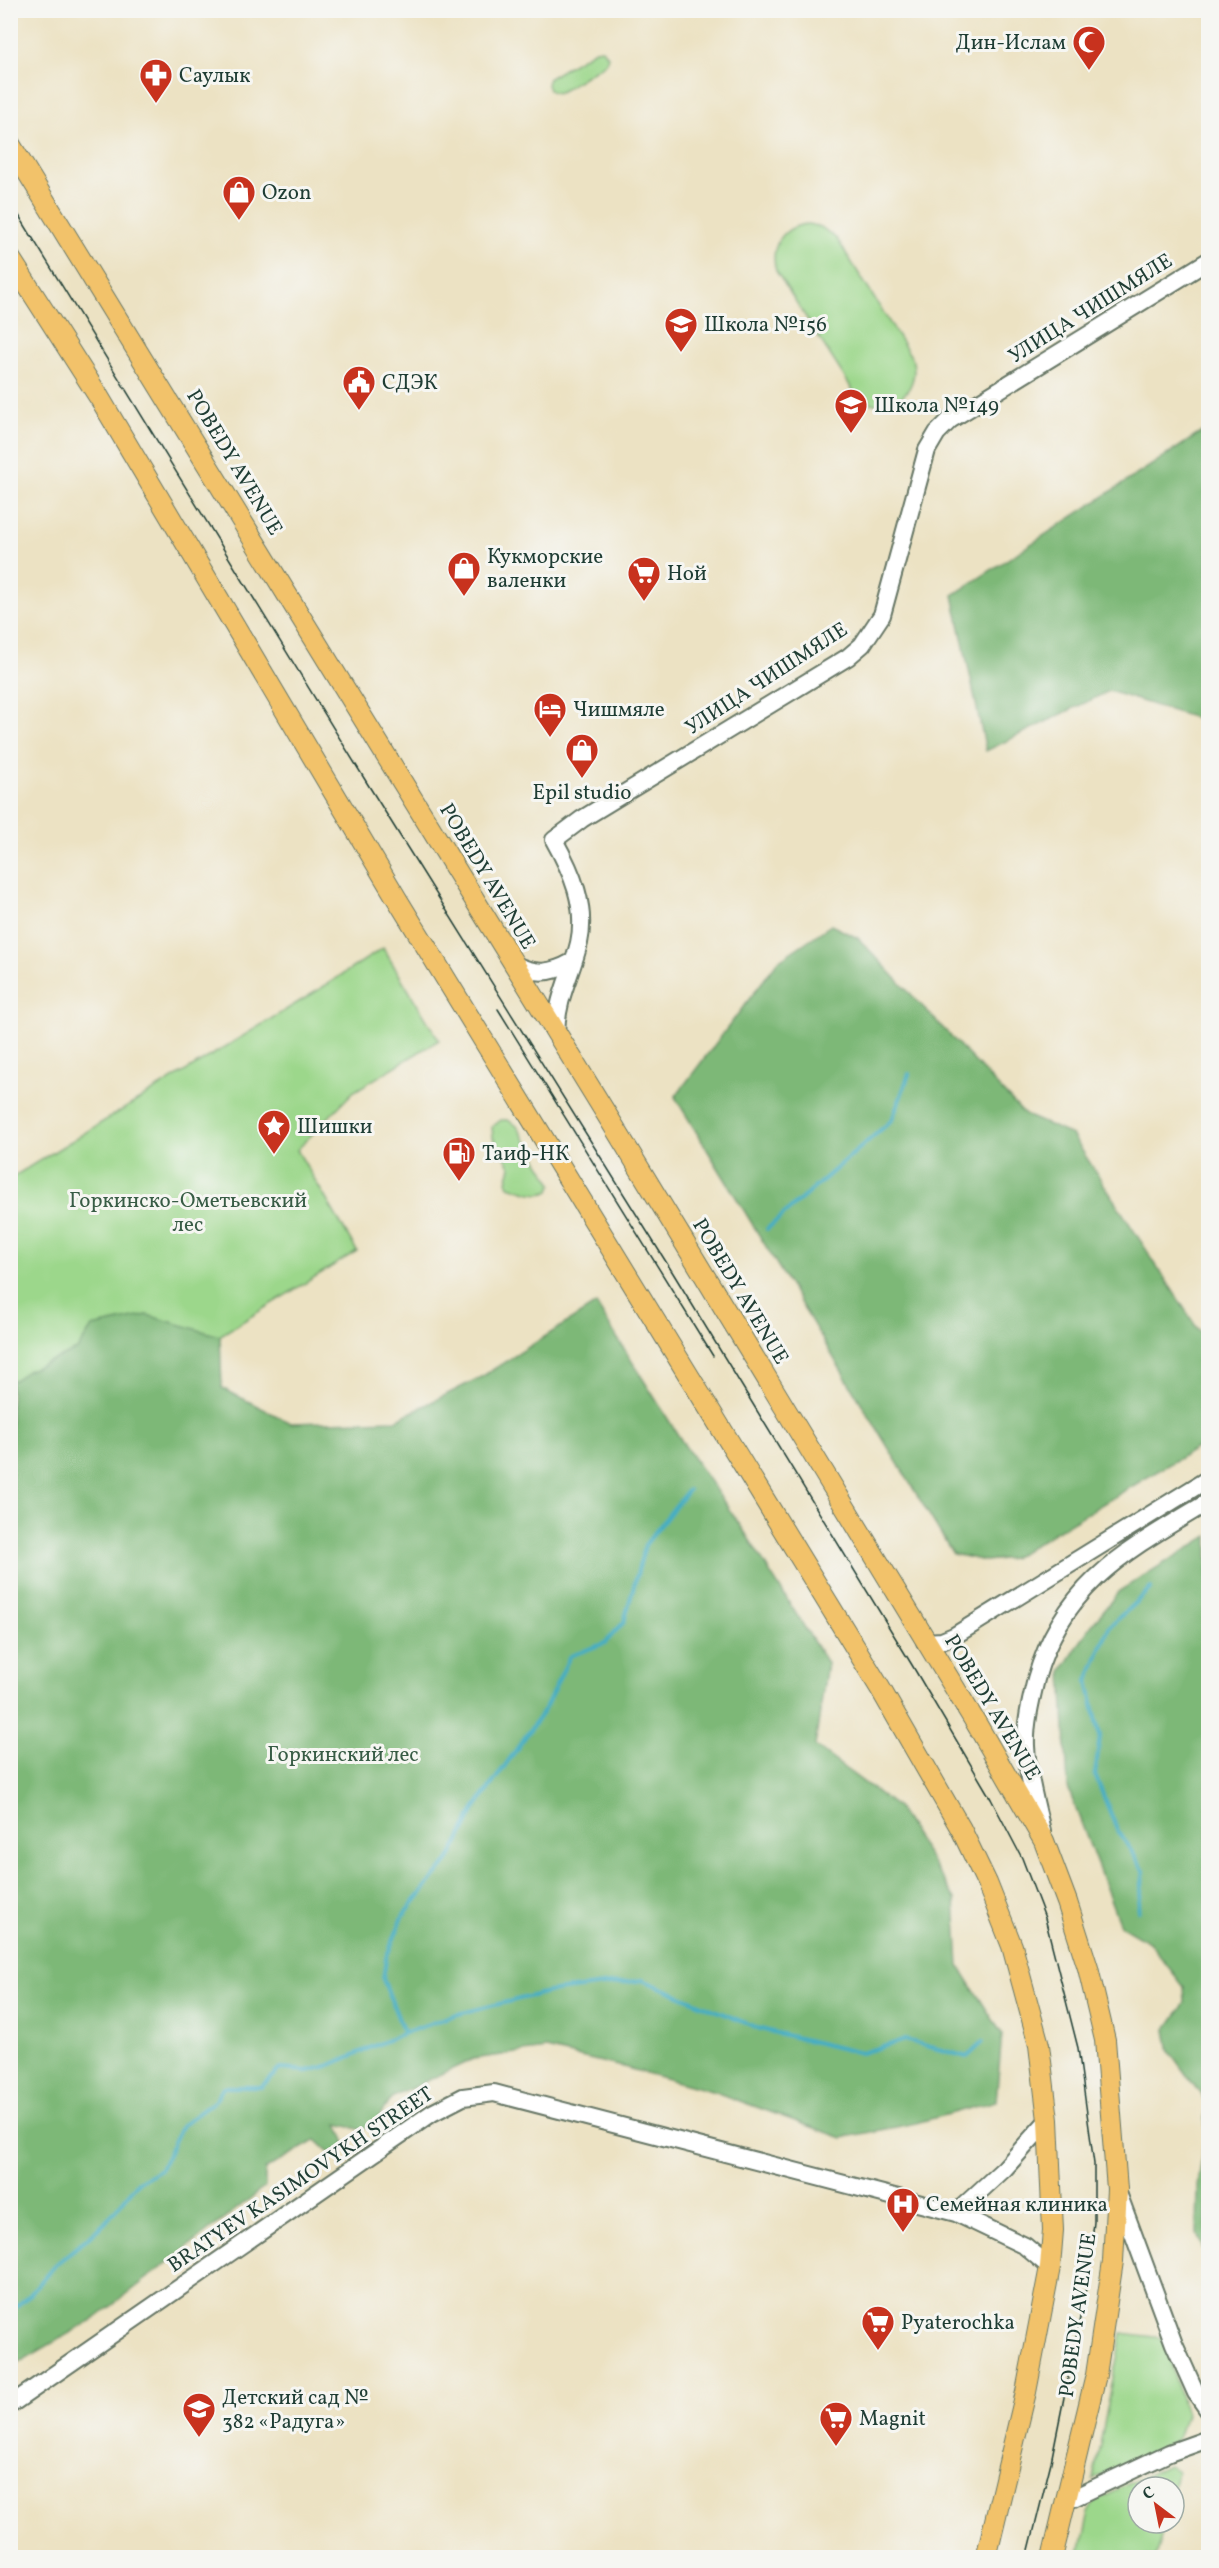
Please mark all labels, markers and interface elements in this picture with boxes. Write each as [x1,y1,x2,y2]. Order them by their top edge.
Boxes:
mosque icon: Дин-Ислам [1071,24,1107,71]
place label: Дин-Ислам [956,29,1066,58]
pharmacy icon: Саулык [138,57,174,104]
place label: Саулык [179,62,250,91]
shop icon: Ozon [221,174,257,221]
place label: Ozon [262,179,312,208]
street label: УЛИЦА ЧИШМЯЛЕ [1003,247,1178,371]
school or university icon: Школа №156 [663,306,699,353]
place label: Школа №156 [704,311,827,340]
public building icon: СДЭК [341,364,377,411]
place label: СДЭК [382,369,438,398]
street label: POBEDY AVENUE [179,384,289,541]
school or university icon: Школа №149 [833,387,869,434]
place label: Школа №149 [874,392,999,421]
place label: Кукморские валенки [487,543,603,596]
shop icon: Кукморские валенки [446,550,482,597]
supermarket icon: Ной [626,555,662,602]
place label: Ной [667,560,707,589]
street label: УЛИЦА ЧИШМЯЛЕ [680,616,854,743]
hotel icon: Чишмяле [532,691,568,738]
place label: Чишмяле [573,696,665,725]
shop icon: Epil studio [564,732,600,779]
place label: Epil studio [533,779,632,808]
street label: POBEDY AVENUE [432,798,542,955]
place icon: Шишки [256,1108,292,1155]
place label: Шишки [297,1113,373,1142]
fuel station icon: Таиф-НК [441,1135,477,1182]
place label: Таиф-НК [482,1140,569,1169]
park label: Горкинско-Ометьевский лес [69,1187,307,1240]
street label: POBEDY AVENUE [685,1213,795,1370]
street label: POBEDY AVENUE [937,1629,1047,1786]
park label: Горкинский лес [267,1741,419,1770]
street label: BRATYEV KASIMOVYKH STREET [162,2080,439,2280]
hospital icon: Семейная клиника [885,2186,921,2233]
place label: Семейная клиника [926,2191,1108,2220]
street label: POBEDY AVENUE [1053,2231,1104,2399]
supermarket icon: Pyaterochka [860,2304,896,2351]
place label: Pyaterochka [901,2309,1015,2338]
place label: Детский сад № 382 «Радуга» [222,2384,368,2437]
school or university icon: Детский сад № 382 «Радуга» [181,2391,217,2438]
supermarket icon: Magnit [818,2400,854,2447]
place label: Magnit [859,2405,926,2434]
north arrow [1126,2475,1186,2535]
text: С [1139,2482,1159,2506]

